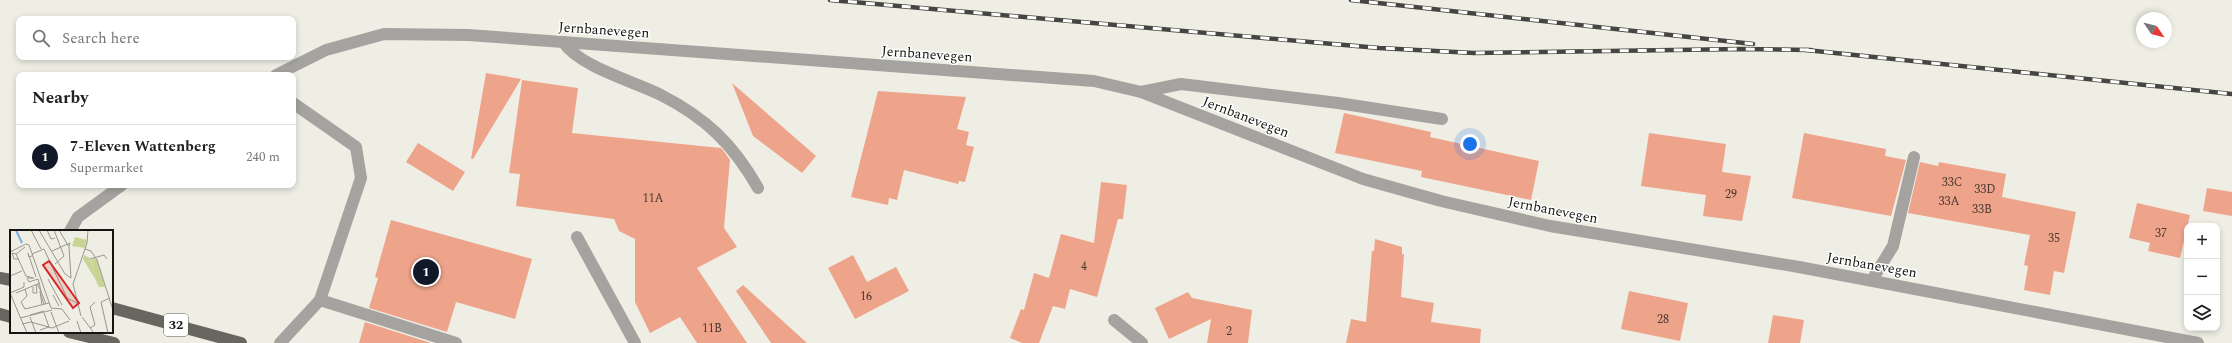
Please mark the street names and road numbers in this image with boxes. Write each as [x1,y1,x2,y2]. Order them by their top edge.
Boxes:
street label: Jernbanevegen [558,16,650,44]
street label: Jernbanevegen [881,40,973,68]
street label: Jernbanevegen [1200,91,1292,143]
street label: Jernbanevegen [1506,191,1600,229]
street label: Jernbanevegen [1825,247,1919,283]
road number: 32 [164,314,188,336]

